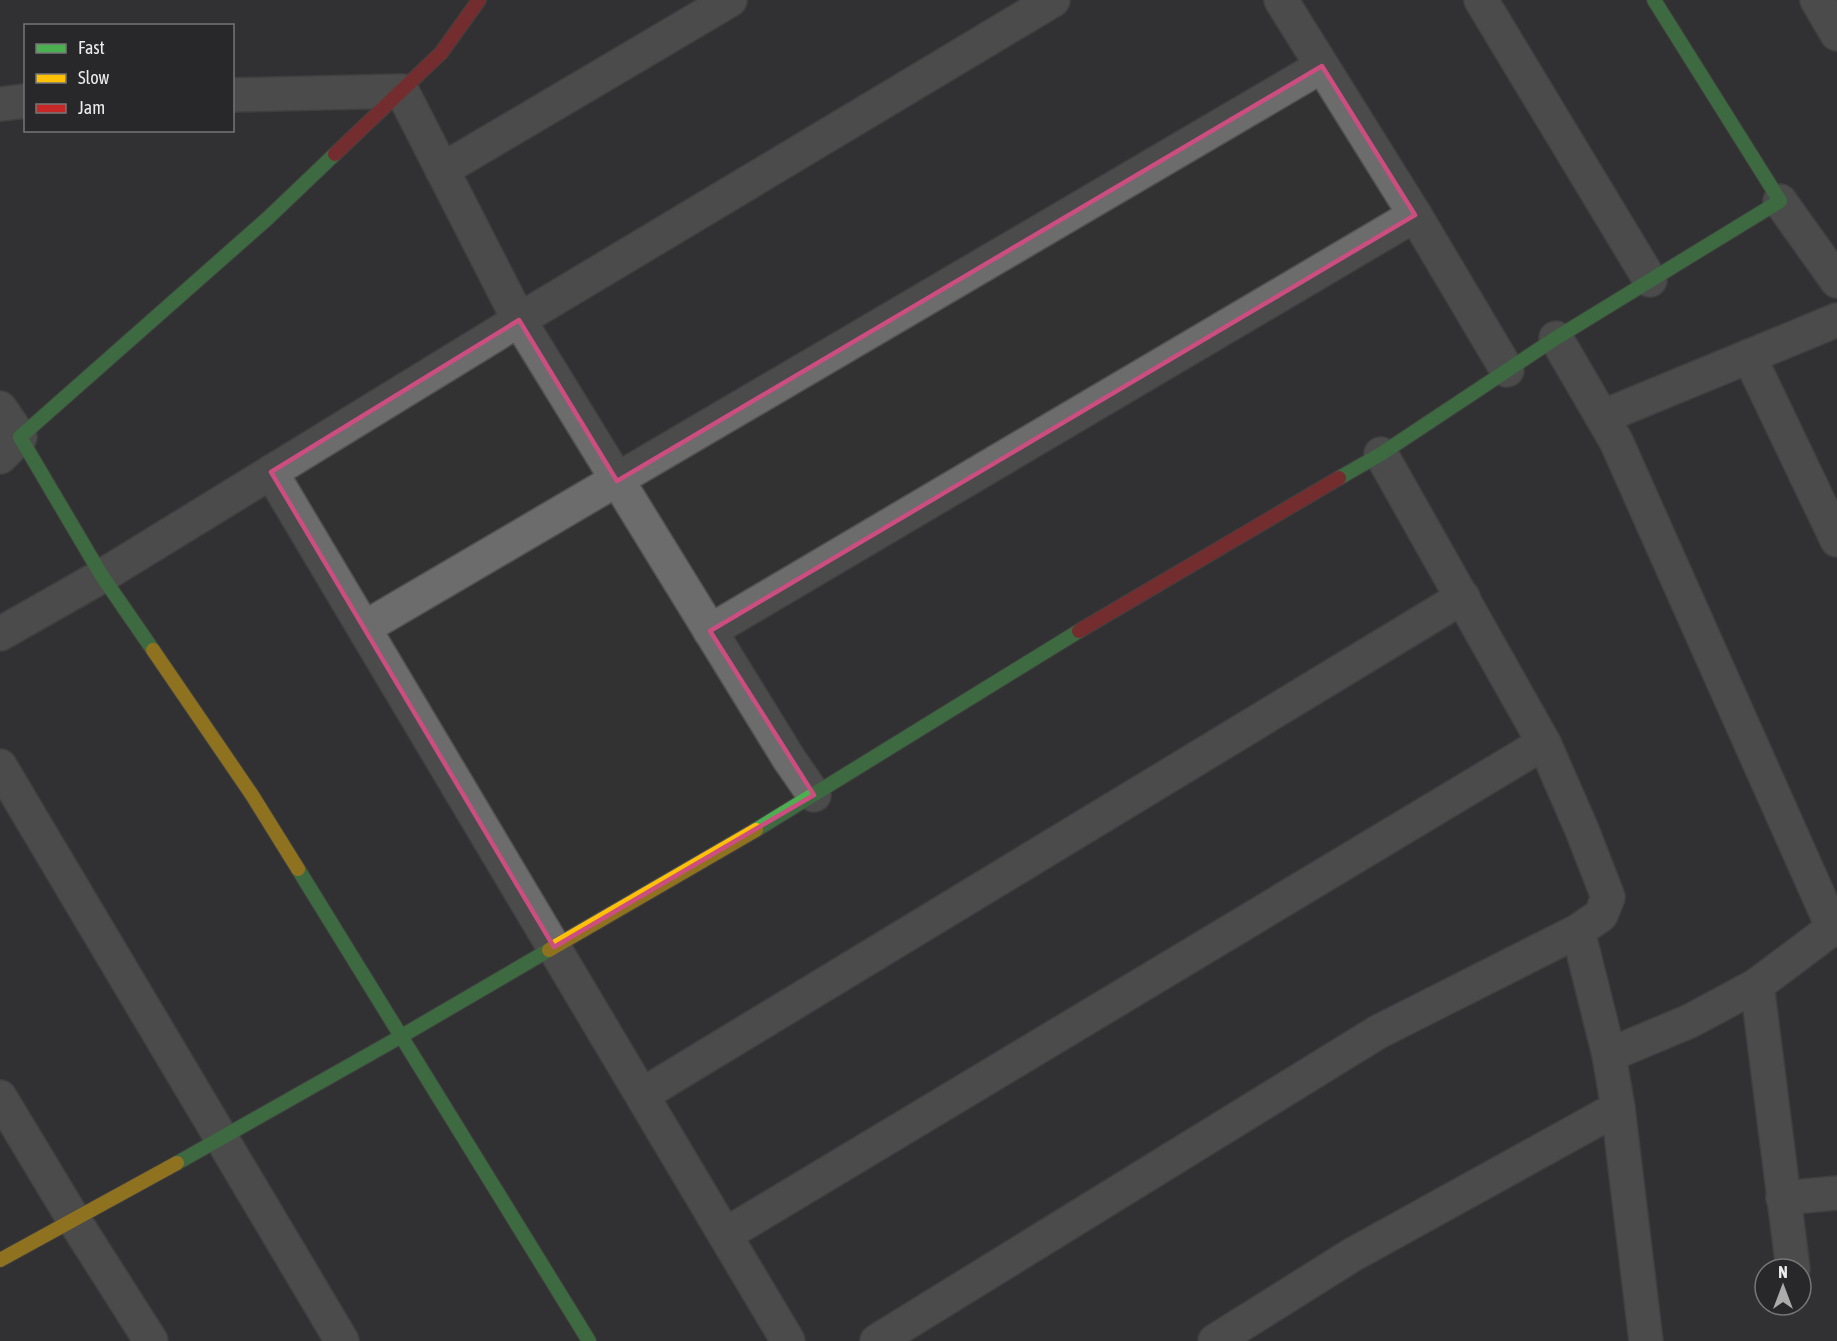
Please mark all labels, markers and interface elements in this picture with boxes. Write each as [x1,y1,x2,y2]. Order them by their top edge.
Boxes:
legend [24,24,234,132]
text: Fast [78,37,105,58]
text: Slow [78,67,109,88]
text: Jam [78,97,105,118]
north arrow [1753,1257,1813,1317]
text: N [1778,1263,1788,1281]

